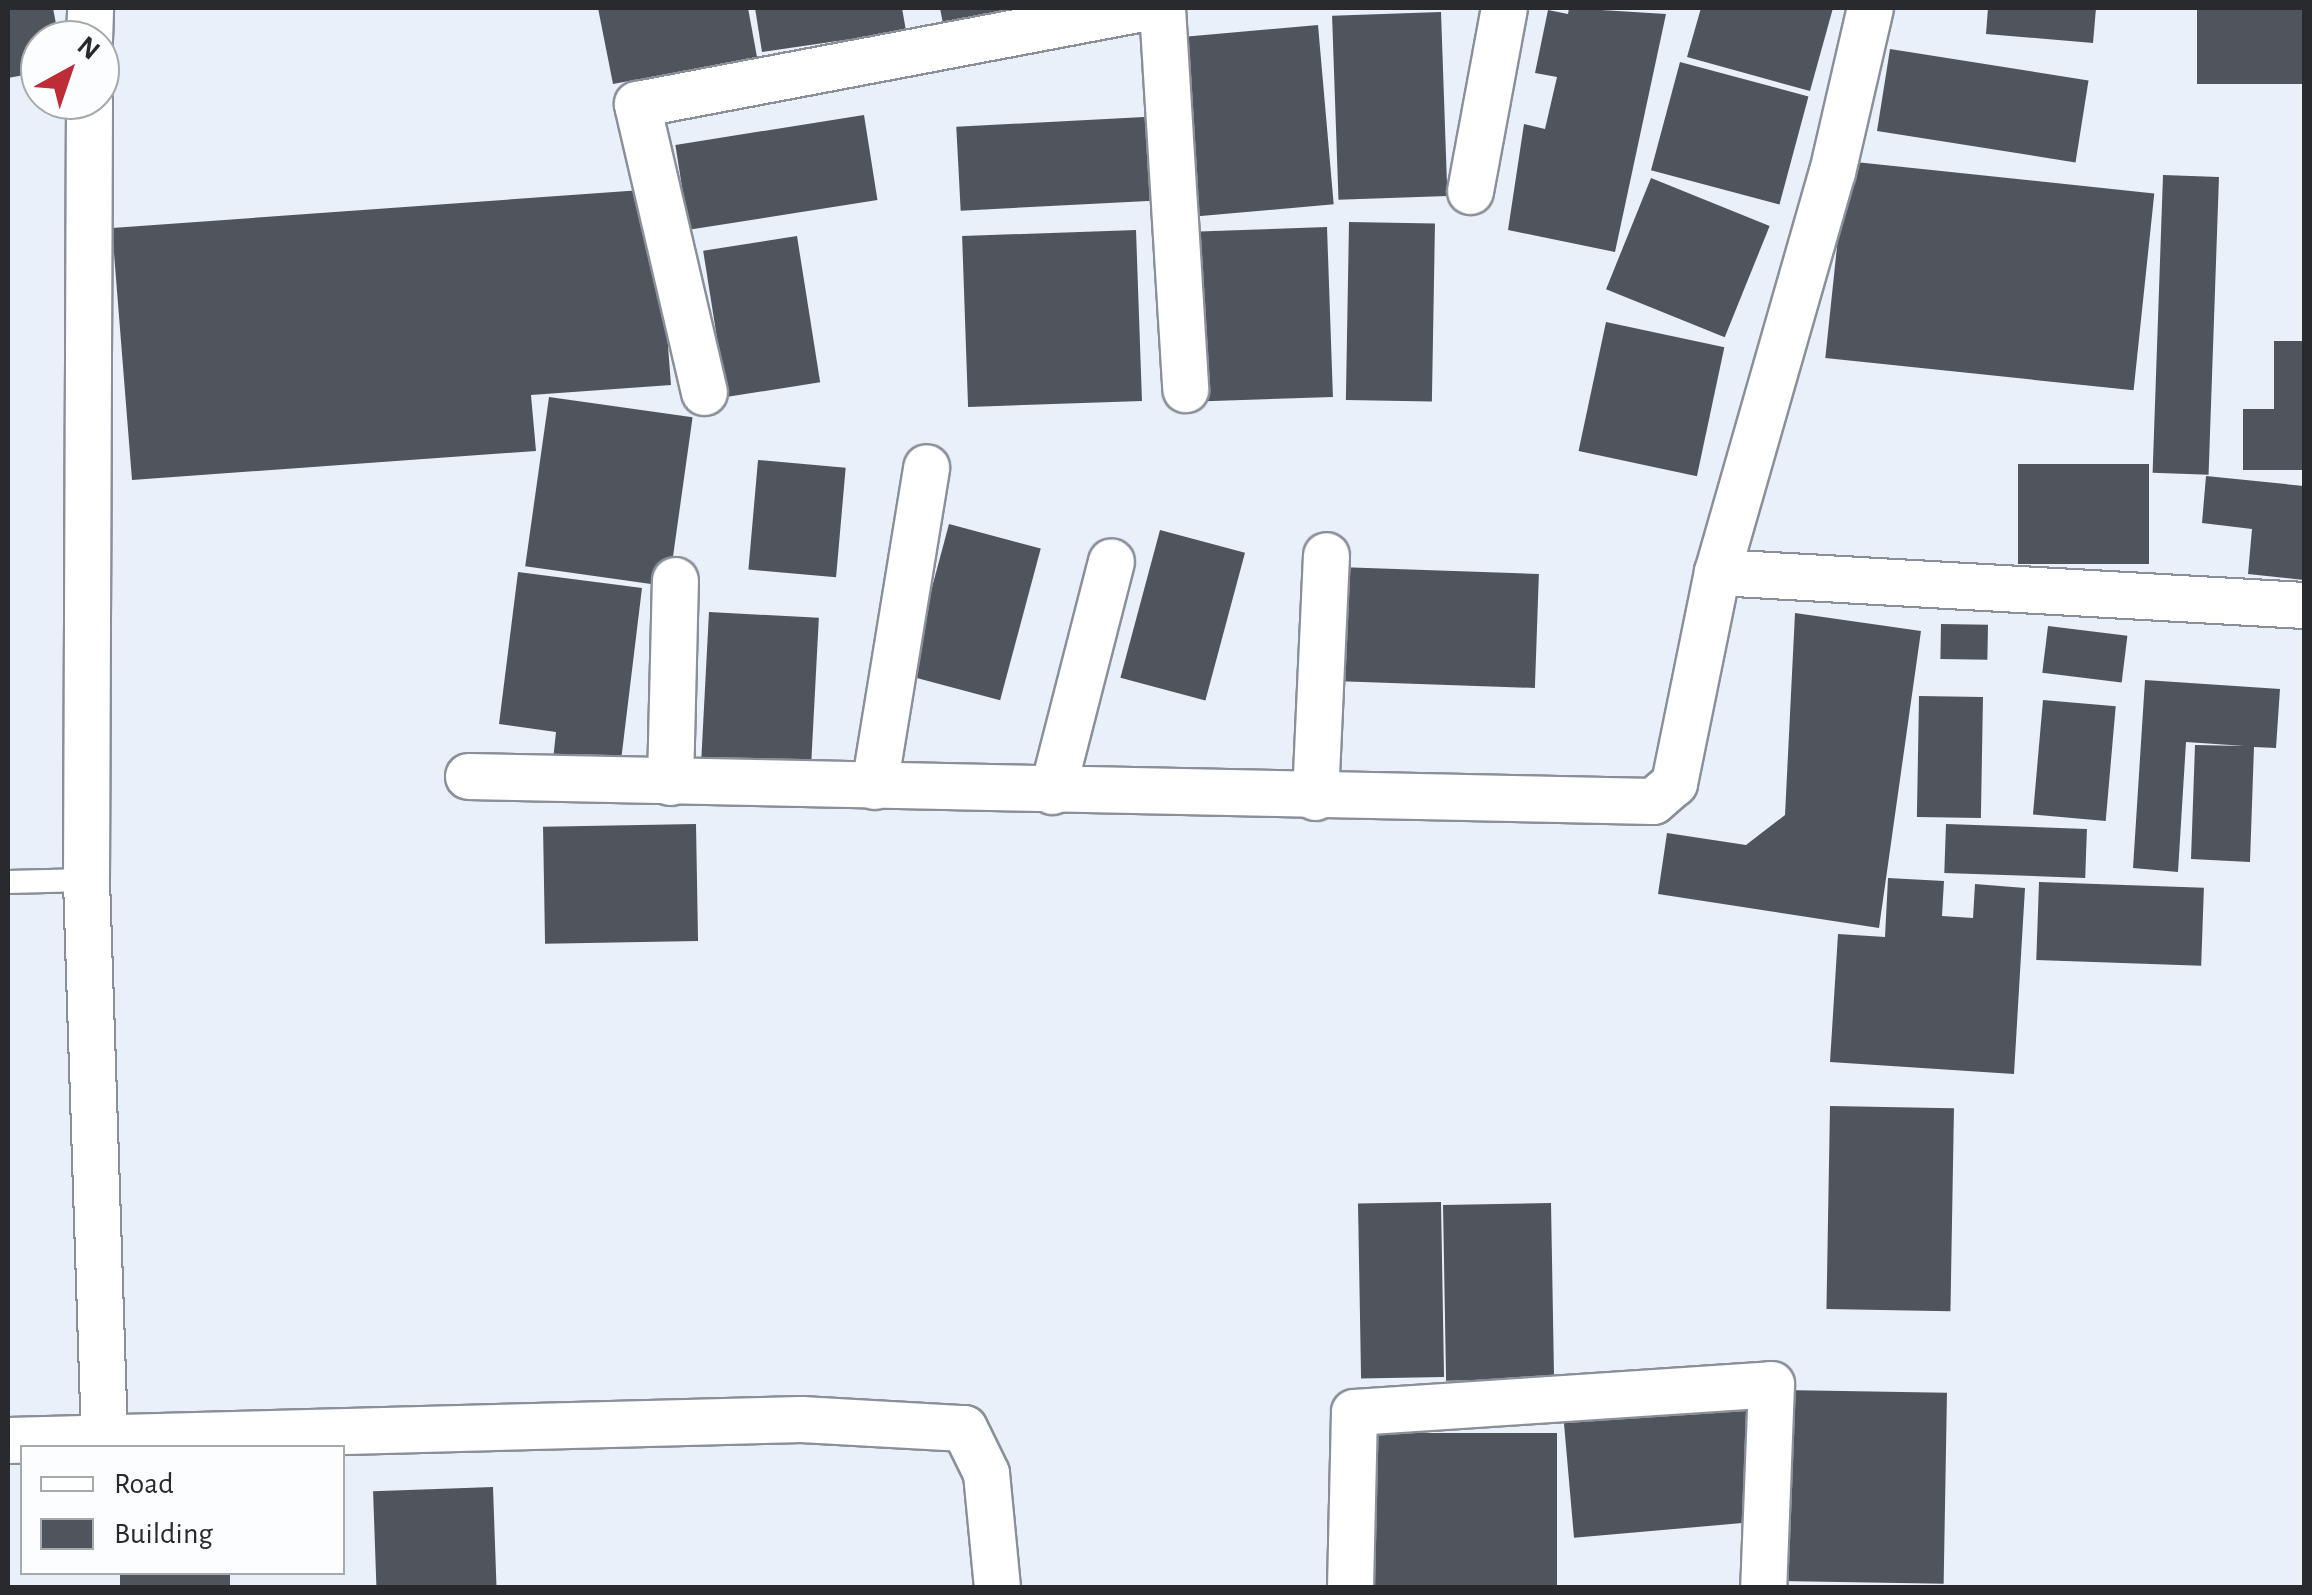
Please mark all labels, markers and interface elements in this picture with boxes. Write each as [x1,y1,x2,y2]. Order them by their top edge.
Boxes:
north arrow [20,20,120,120]
text: N [72,32,104,66]
legend [20,1445,345,1575]
text: Road [114,1469,174,1499]
text: Building [114,1519,213,1549]

